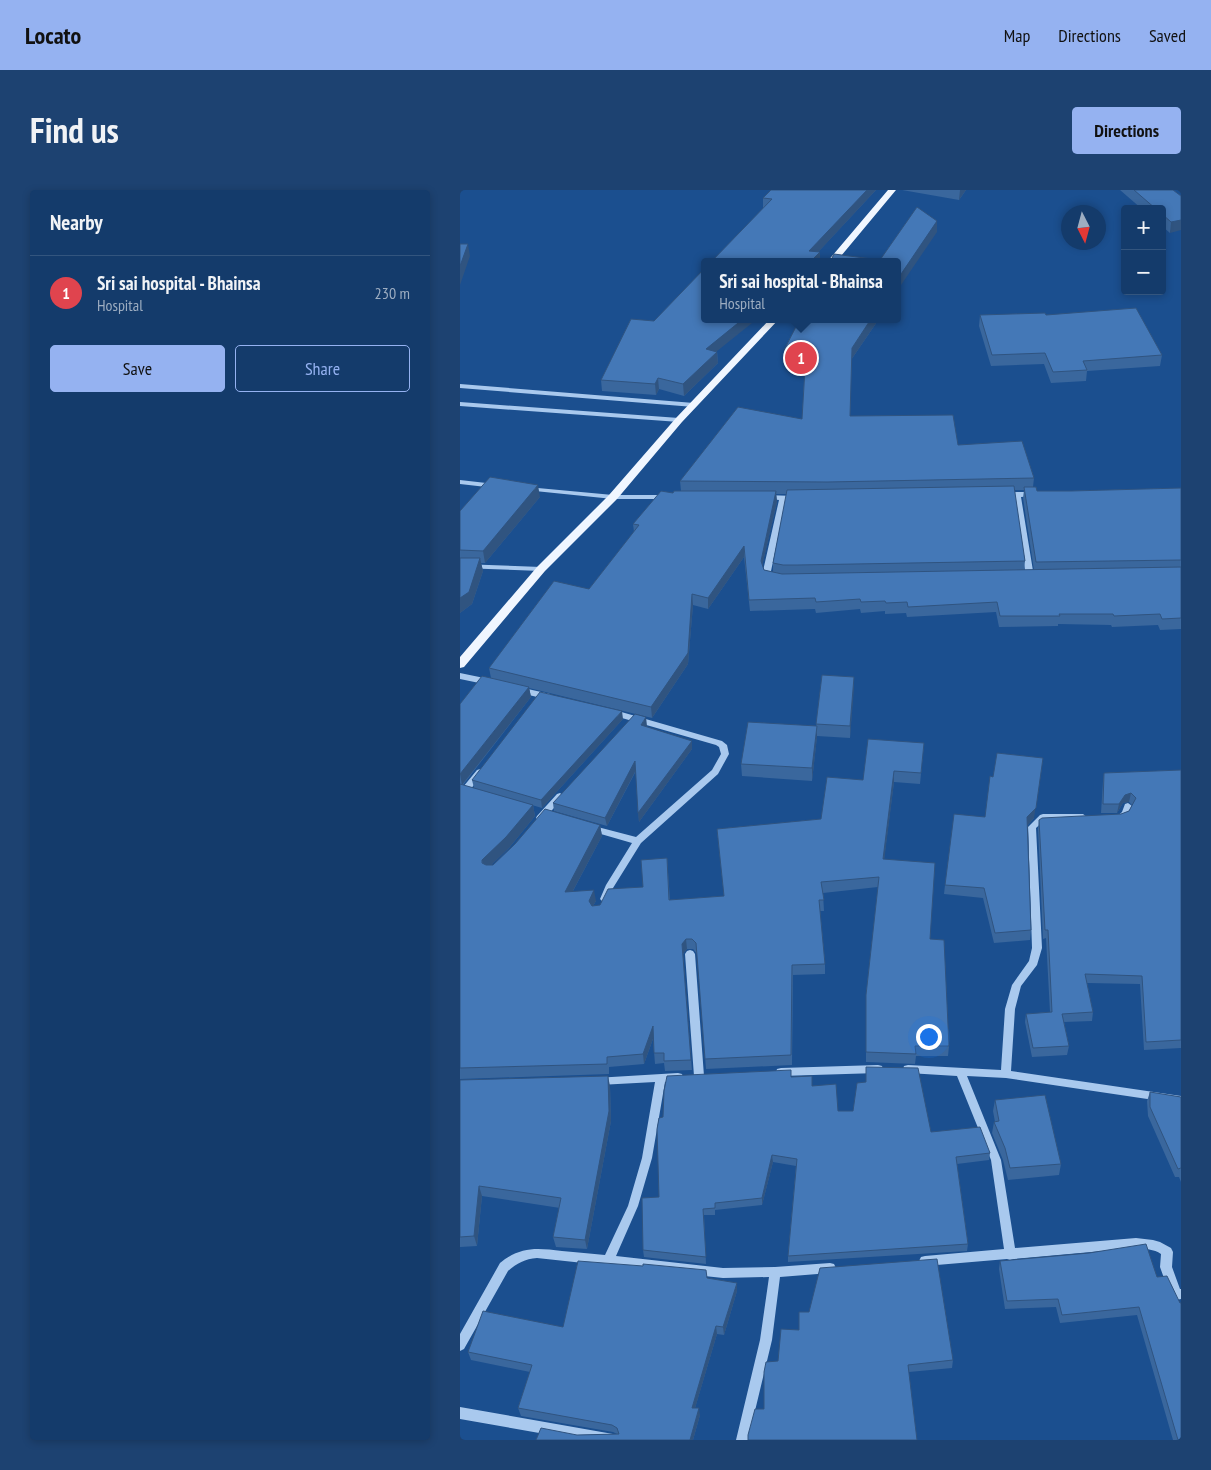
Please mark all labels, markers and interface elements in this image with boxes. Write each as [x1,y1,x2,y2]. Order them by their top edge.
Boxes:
text: Locato [25,20,81,51]
text: Map [1004,24,1030,47]
text: Directions [1058,24,1121,47]
text: Saved [1149,24,1186,47]
text: Find us [30,107,119,153]
button: Directions [1072,107,1181,154]
north arrow [1061,205,1106,250]
map controls [1121,205,1166,295]
button: + [1121,205,1166,250]
text: Nearby [50,209,103,236]
button: − [1121,250,1166,295]
popup [701,258,901,323]
text: Sri sai hospital - Bhainsa [719,269,883,293]
text: Sri sai hospital - Bhainsa [97,271,261,295]
text: 1 [62,283,70,303]
text: 230 m [375,283,410,303]
text: Hospital [719,293,765,313]
text: Hospital [97,295,143,315]
pin: 1 [785,339,817,377]
button: Save [50,345,225,392]
button: Share [235,345,410,392]
your location [916,1024,942,1050]

